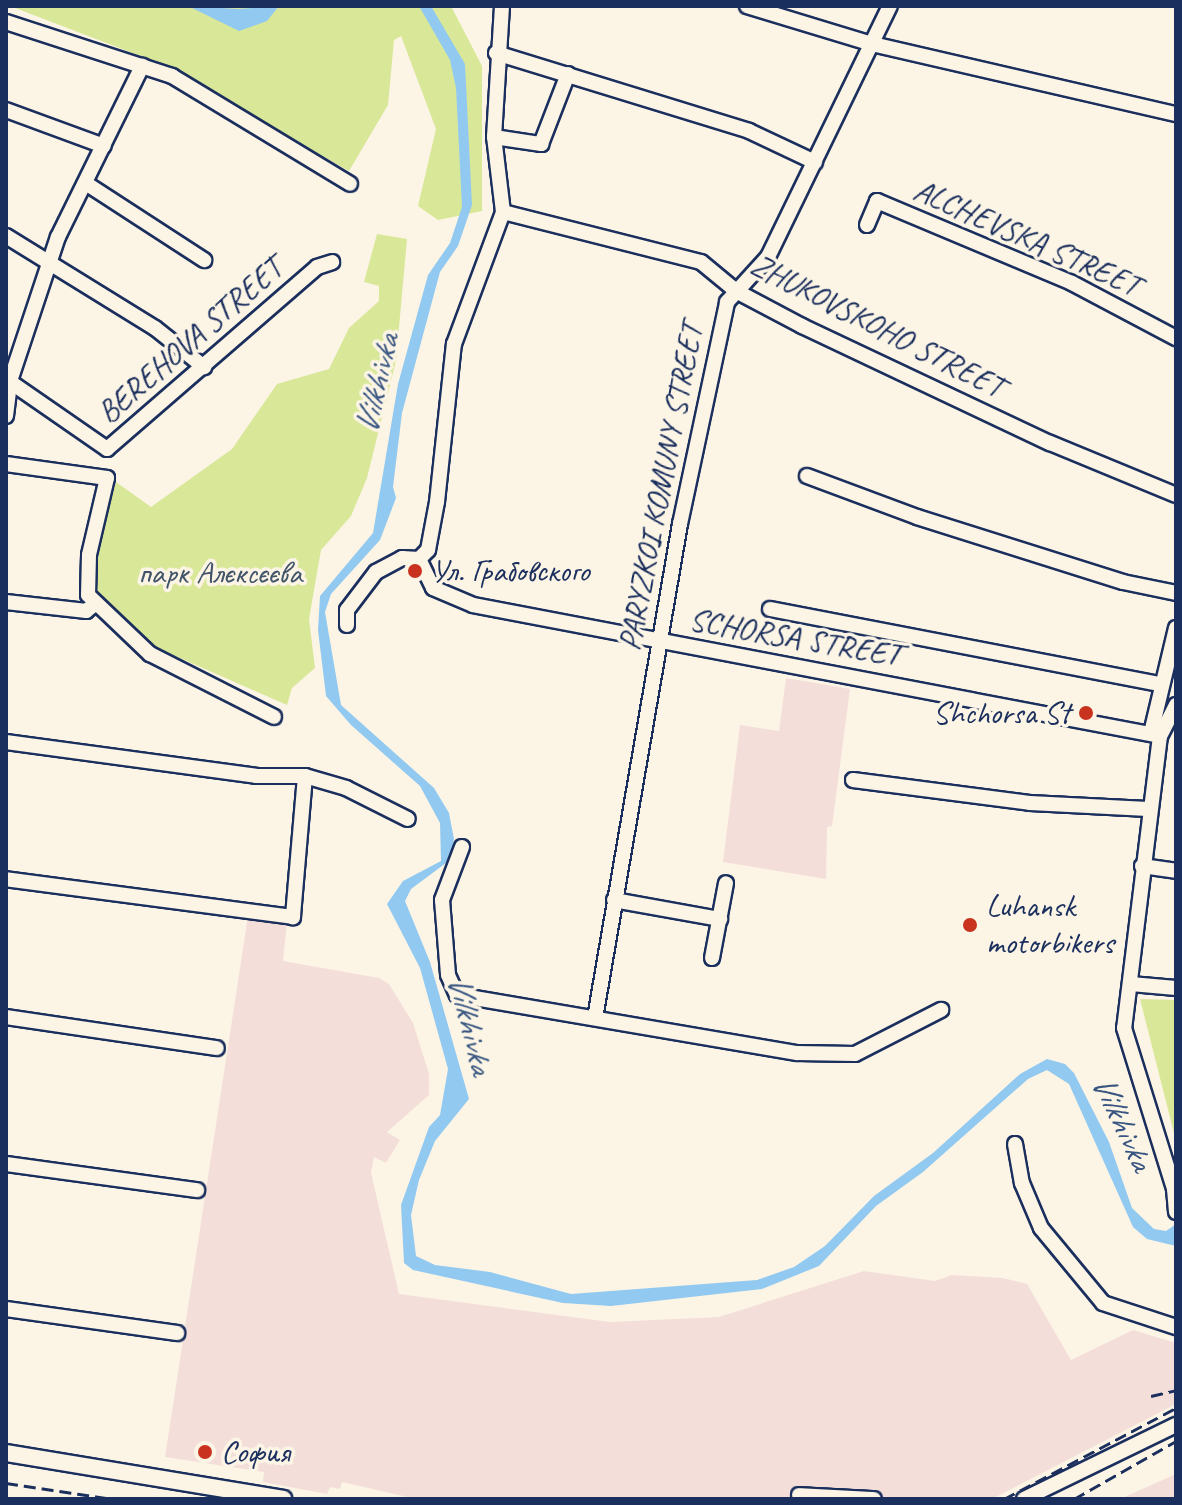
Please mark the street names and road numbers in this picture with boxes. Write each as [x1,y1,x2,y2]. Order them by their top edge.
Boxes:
street label: ALCHEVSKA STREET [908,171,1146,305]
street label: ZHUKOVSKOHO STREET [744,246,1010,406]
street label: BEREHOVA STREET [90,250,290,432]
street label: PARYZKOI KOMUNY STREET [610,320,712,654]
street label: SCHORSA STREET [686,600,904,676]

